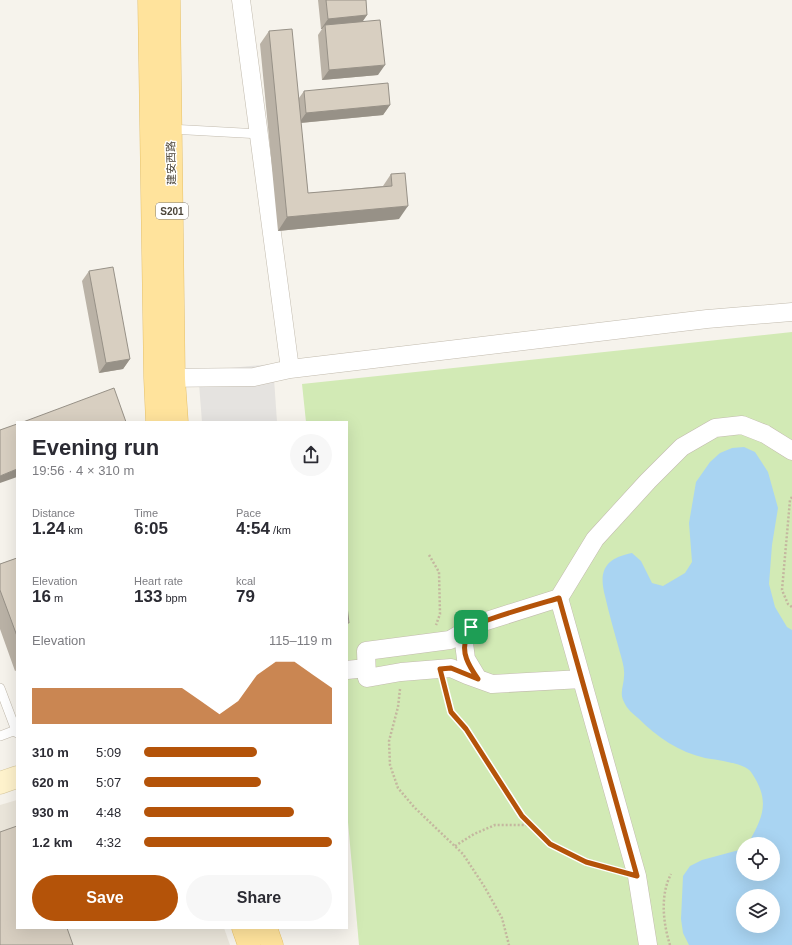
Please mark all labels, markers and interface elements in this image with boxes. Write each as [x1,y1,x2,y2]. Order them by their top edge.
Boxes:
street label: 建安西路 [165,141,177,185]
road number: S201 [156,203,188,219]
button: share [290,434,332,476]
text: Evening run [32,435,159,460]
text: 19:56 · 4 × 310 m [32,463,134,478]
text: Distance [32,507,75,519]
text: Time [134,507,158,519]
text: Pace [236,507,261,519]
text: 1.24 [32,519,65,538]
text: 6:05 [134,519,168,538]
text: 4:54 [236,519,270,538]
text: km [65,524,83,536]
text: /km [270,524,291,536]
text: Elevation [32,575,77,587]
text: Heart rate [134,575,183,587]
text: kcal [236,575,256,587]
text: 16 [32,587,51,606]
text: 133 [134,587,162,606]
text: 79 [236,587,255,606]
text: m [51,592,63,604]
text: bpm [162,592,187,604]
pin [454,610,488,644]
icon: arrive [460,616,482,638]
text: Elevation [32,633,85,648]
text: 115–119 m [269,633,332,648]
text: 310 m [32,745,69,760]
text: 5:09 [96,745,121,760]
text: 620 m [32,775,69,790]
text: 5:07 [96,775,121,790]
text: 930 m [32,805,69,820]
text: 4:48 [96,805,121,820]
text: 1.2 km [32,835,72,850]
text: 4:32 [96,835,121,850]
map controls [736,837,780,933]
button: locate [736,837,780,881]
button: Save [32,875,178,921]
button: Share [186,875,332,921]
button: layers [736,889,780,933]

